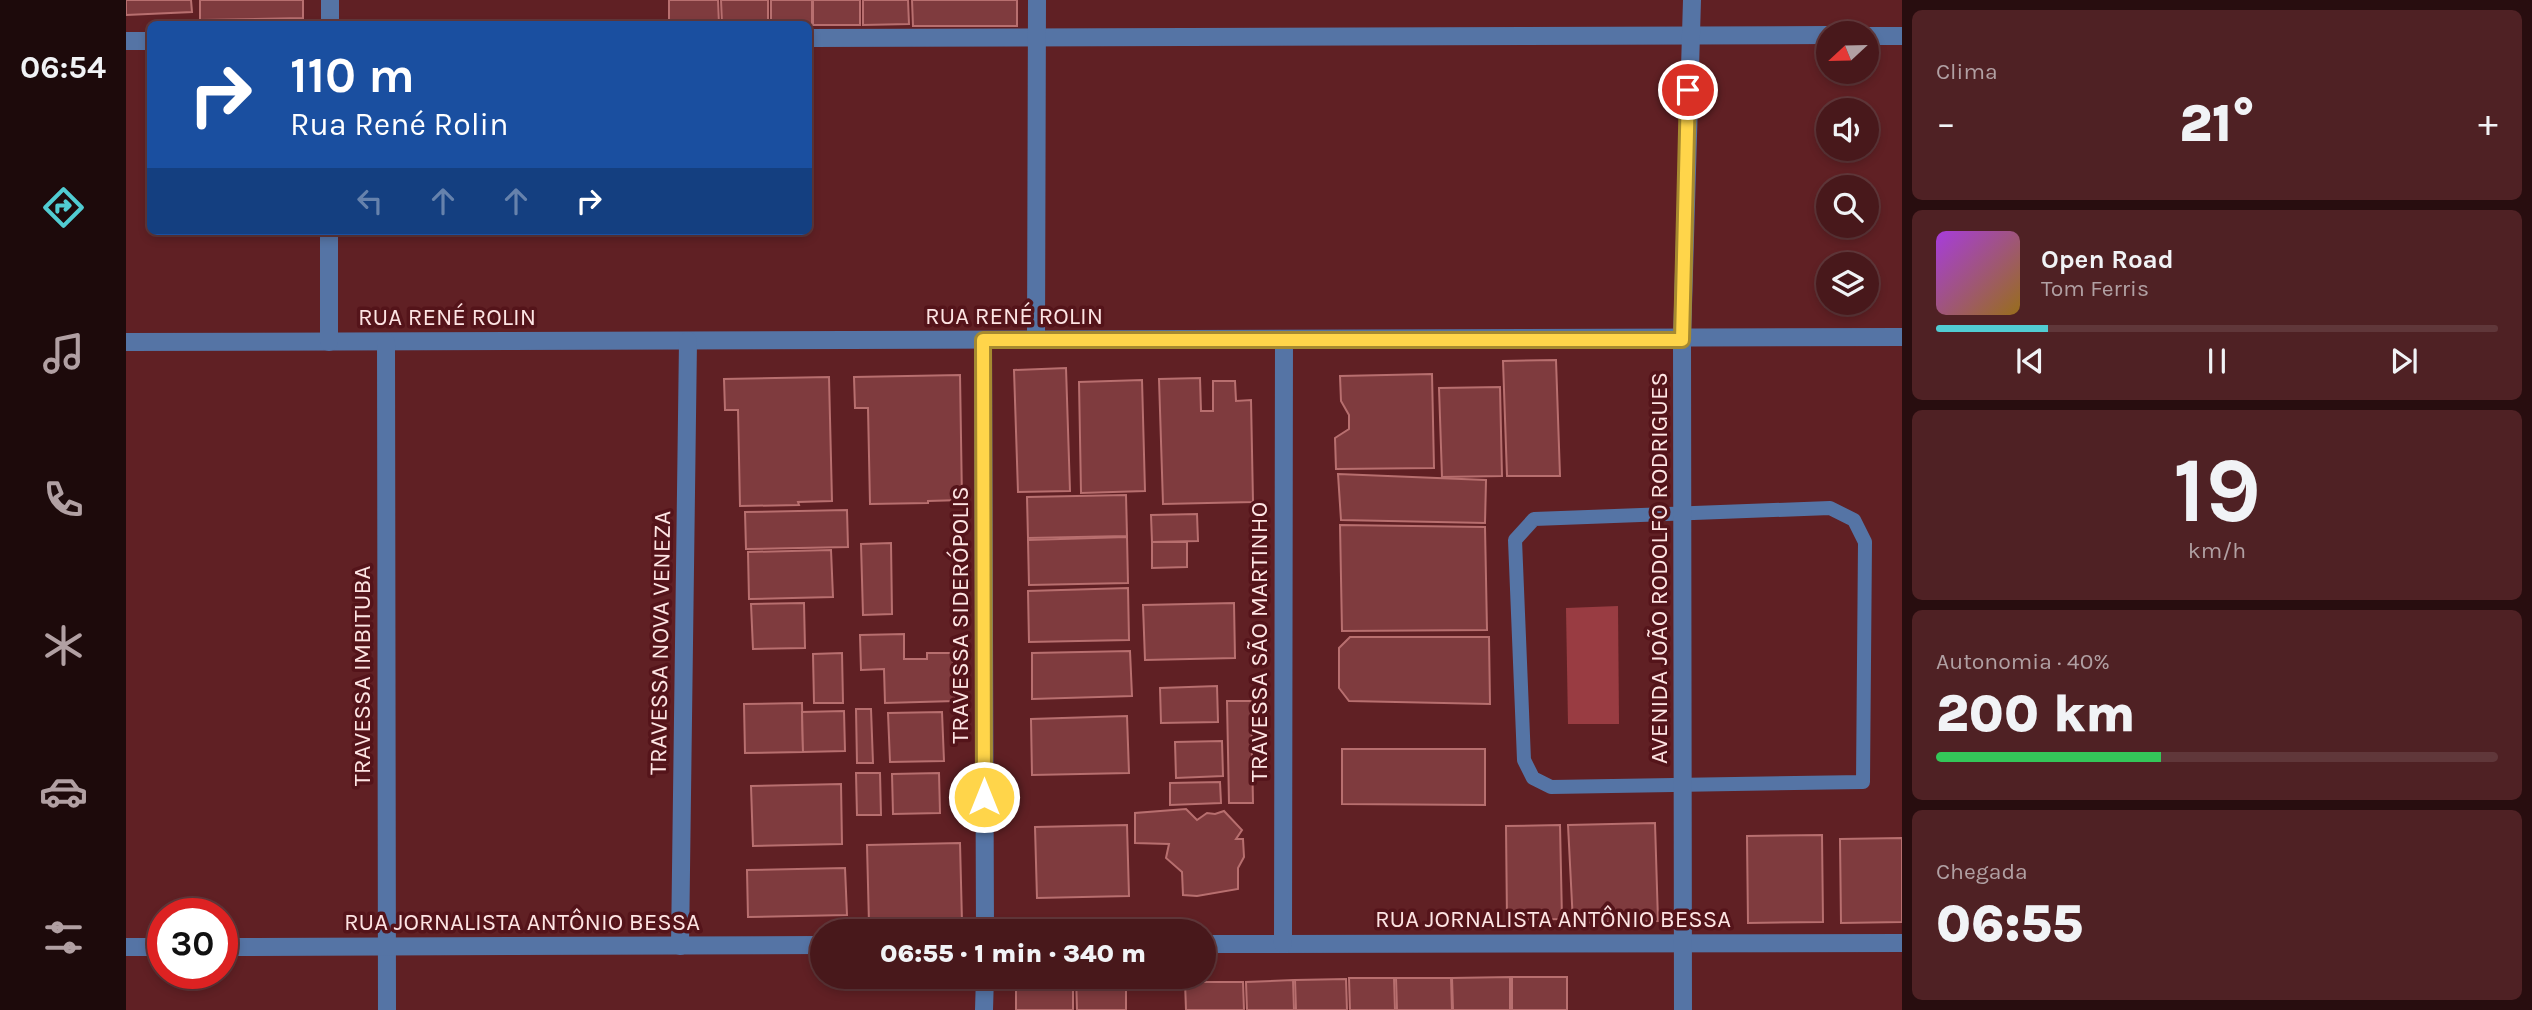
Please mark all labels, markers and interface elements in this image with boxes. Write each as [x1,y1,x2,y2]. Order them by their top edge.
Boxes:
north arrow [1816,21,1880,84]
map controls [1816,21,1879,315]
text: 110 m [290,47,415,104]
text: 06:54 [20,49,106,86]
icon: right [175,49,266,140]
text: Clima [1936,58,1998,85]
pin [1658,60,1718,120]
icon: arrive [1669,71,1707,109]
text: 21° [2179,93,2255,154]
button: sound [1816,98,1879,161]
text: − [1936,101,1956,146]
text: + [2478,101,2498,146]
text: Rua René Rolin [290,106,508,143]
button: search [1816,175,1879,238]
icon: left [351,182,389,220]
icon: ahead [424,182,462,220]
icon: ahead [497,182,535,220]
icon: right [570,182,608,220]
icon: directions [39,183,88,232]
text: Open Road [2041,244,2174,275]
button: layers [1816,252,1879,315]
text: Tom Ferris [2041,275,2149,302]
street label: RUA RENÉ ROLIN [925,301,1103,330]
street label: RUA RENÉ ROLIN [358,302,536,331]
icon: music [39,329,88,378]
icon: previous [2011,342,2049,380]
icon: pause [2198,342,2236,380]
icon: next [2385,342,2423,380]
street label: AVENIDA JOÃO RODOLFO RODRIGUES [1645,372,1673,764]
text: 19 [2173,438,2261,544]
icon: phone [39,475,88,524]
street label: TRAVESSA SIDERÓPOLIS [946,486,974,744]
street label: TRAVESSA SÃO MARTINHO [1245,502,1273,782]
street label: TRAVESSA NOVA VENEZA [644,511,676,775]
text: km/h [2188,537,2246,564]
street label: TRAVESSA IMBITUBA [348,566,376,786]
icon: climate [39,621,88,670]
text: Autonomia · 40% [1936,648,2110,675]
text: 200 km [1936,683,2135,744]
position arrow [947,760,1021,834]
icon: car [39,767,88,816]
text: Chegada [1936,858,2028,885]
text: 06:55 [1936,893,2083,954]
speed limit sign: 30 [147,898,238,989]
street label: RUA JORNALISTA ANTÔNIO BESSA [1375,904,1731,933]
street label: RUA JORNALISTA ANTÔNIO BESSA [344,907,700,936]
icon: filters [39,913,88,962]
text: 06:55 · 1 min · 340 m [880,938,1146,969]

